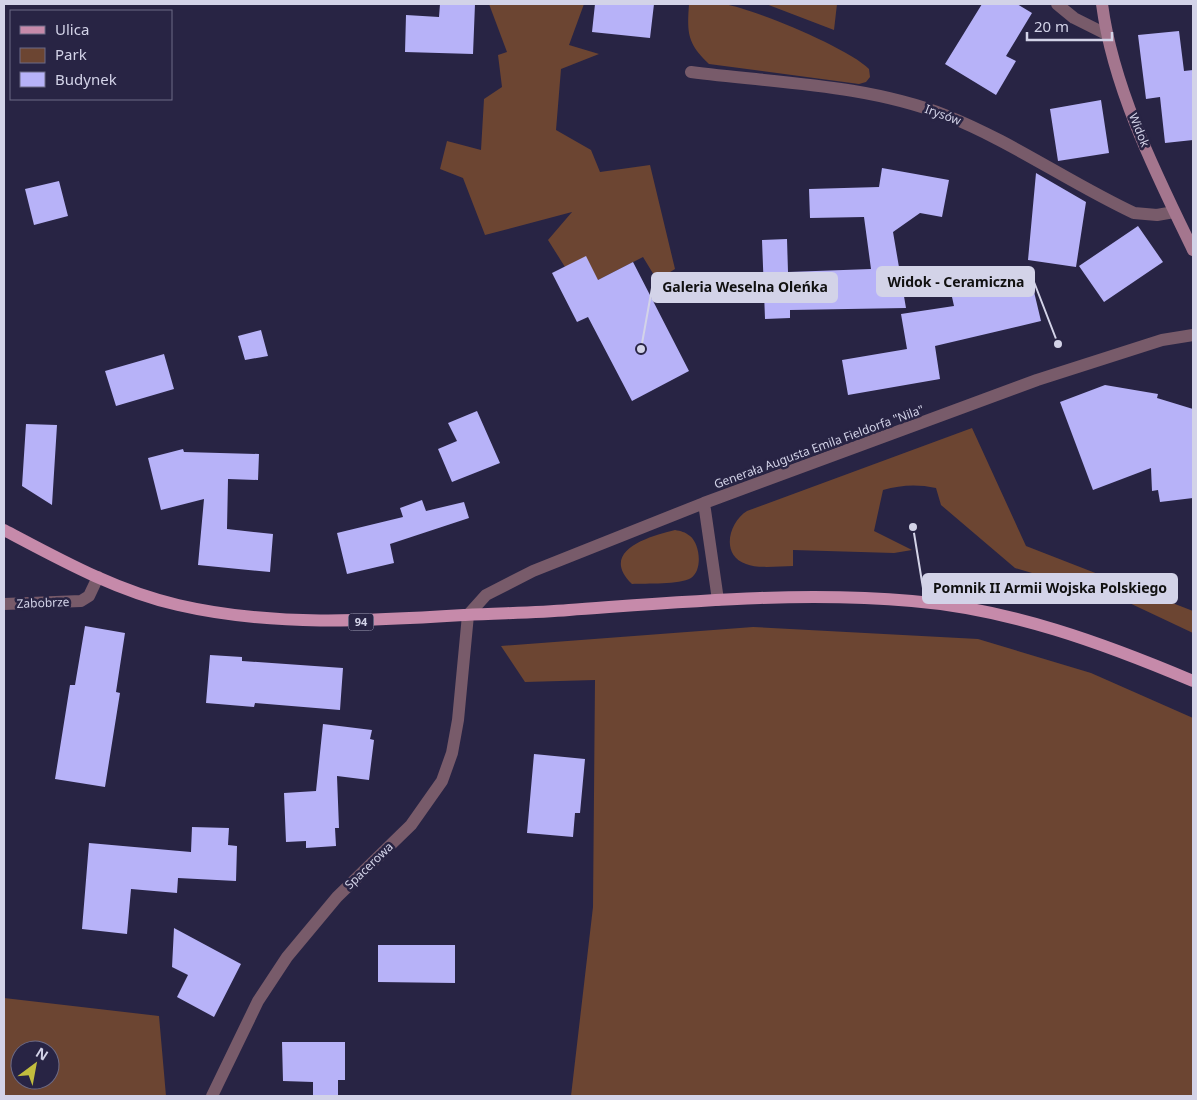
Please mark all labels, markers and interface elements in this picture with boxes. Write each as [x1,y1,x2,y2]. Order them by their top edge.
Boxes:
legend [10,10,172,100]
scale bar [1027,10,1112,42]
text: 20 m [1034,16,1069,36]
text: Ulica [55,19,89,39]
text: Park [55,44,87,64]
text: Budynek [55,69,117,89]
street label: Irysów [923,100,964,129]
street label: Widok [1125,110,1154,150]
callout: Widok - Ceramiczna [877,267,1034,296]
text: Widok - Ceramiczna [888,272,1024,291]
callout: Galeria Weselna Oleńka [652,273,837,302]
text: Galeria Weselna Oleńka [662,277,828,296]
street label: Generała Augusta Emila Fieldorfa "Nila" [711,400,926,493]
callout: Pomnik II Armii Wojska Polskiego [923,574,1177,603]
text: Pomnik II Armii Wojska Polskiego [933,578,1167,597]
street label: Zabobrze [16,593,70,612]
road number: 94 [348,614,374,630]
street label: Spacerowa [341,838,397,893]
north arrow [10,1040,60,1090]
text: N [32,1042,52,1065]

